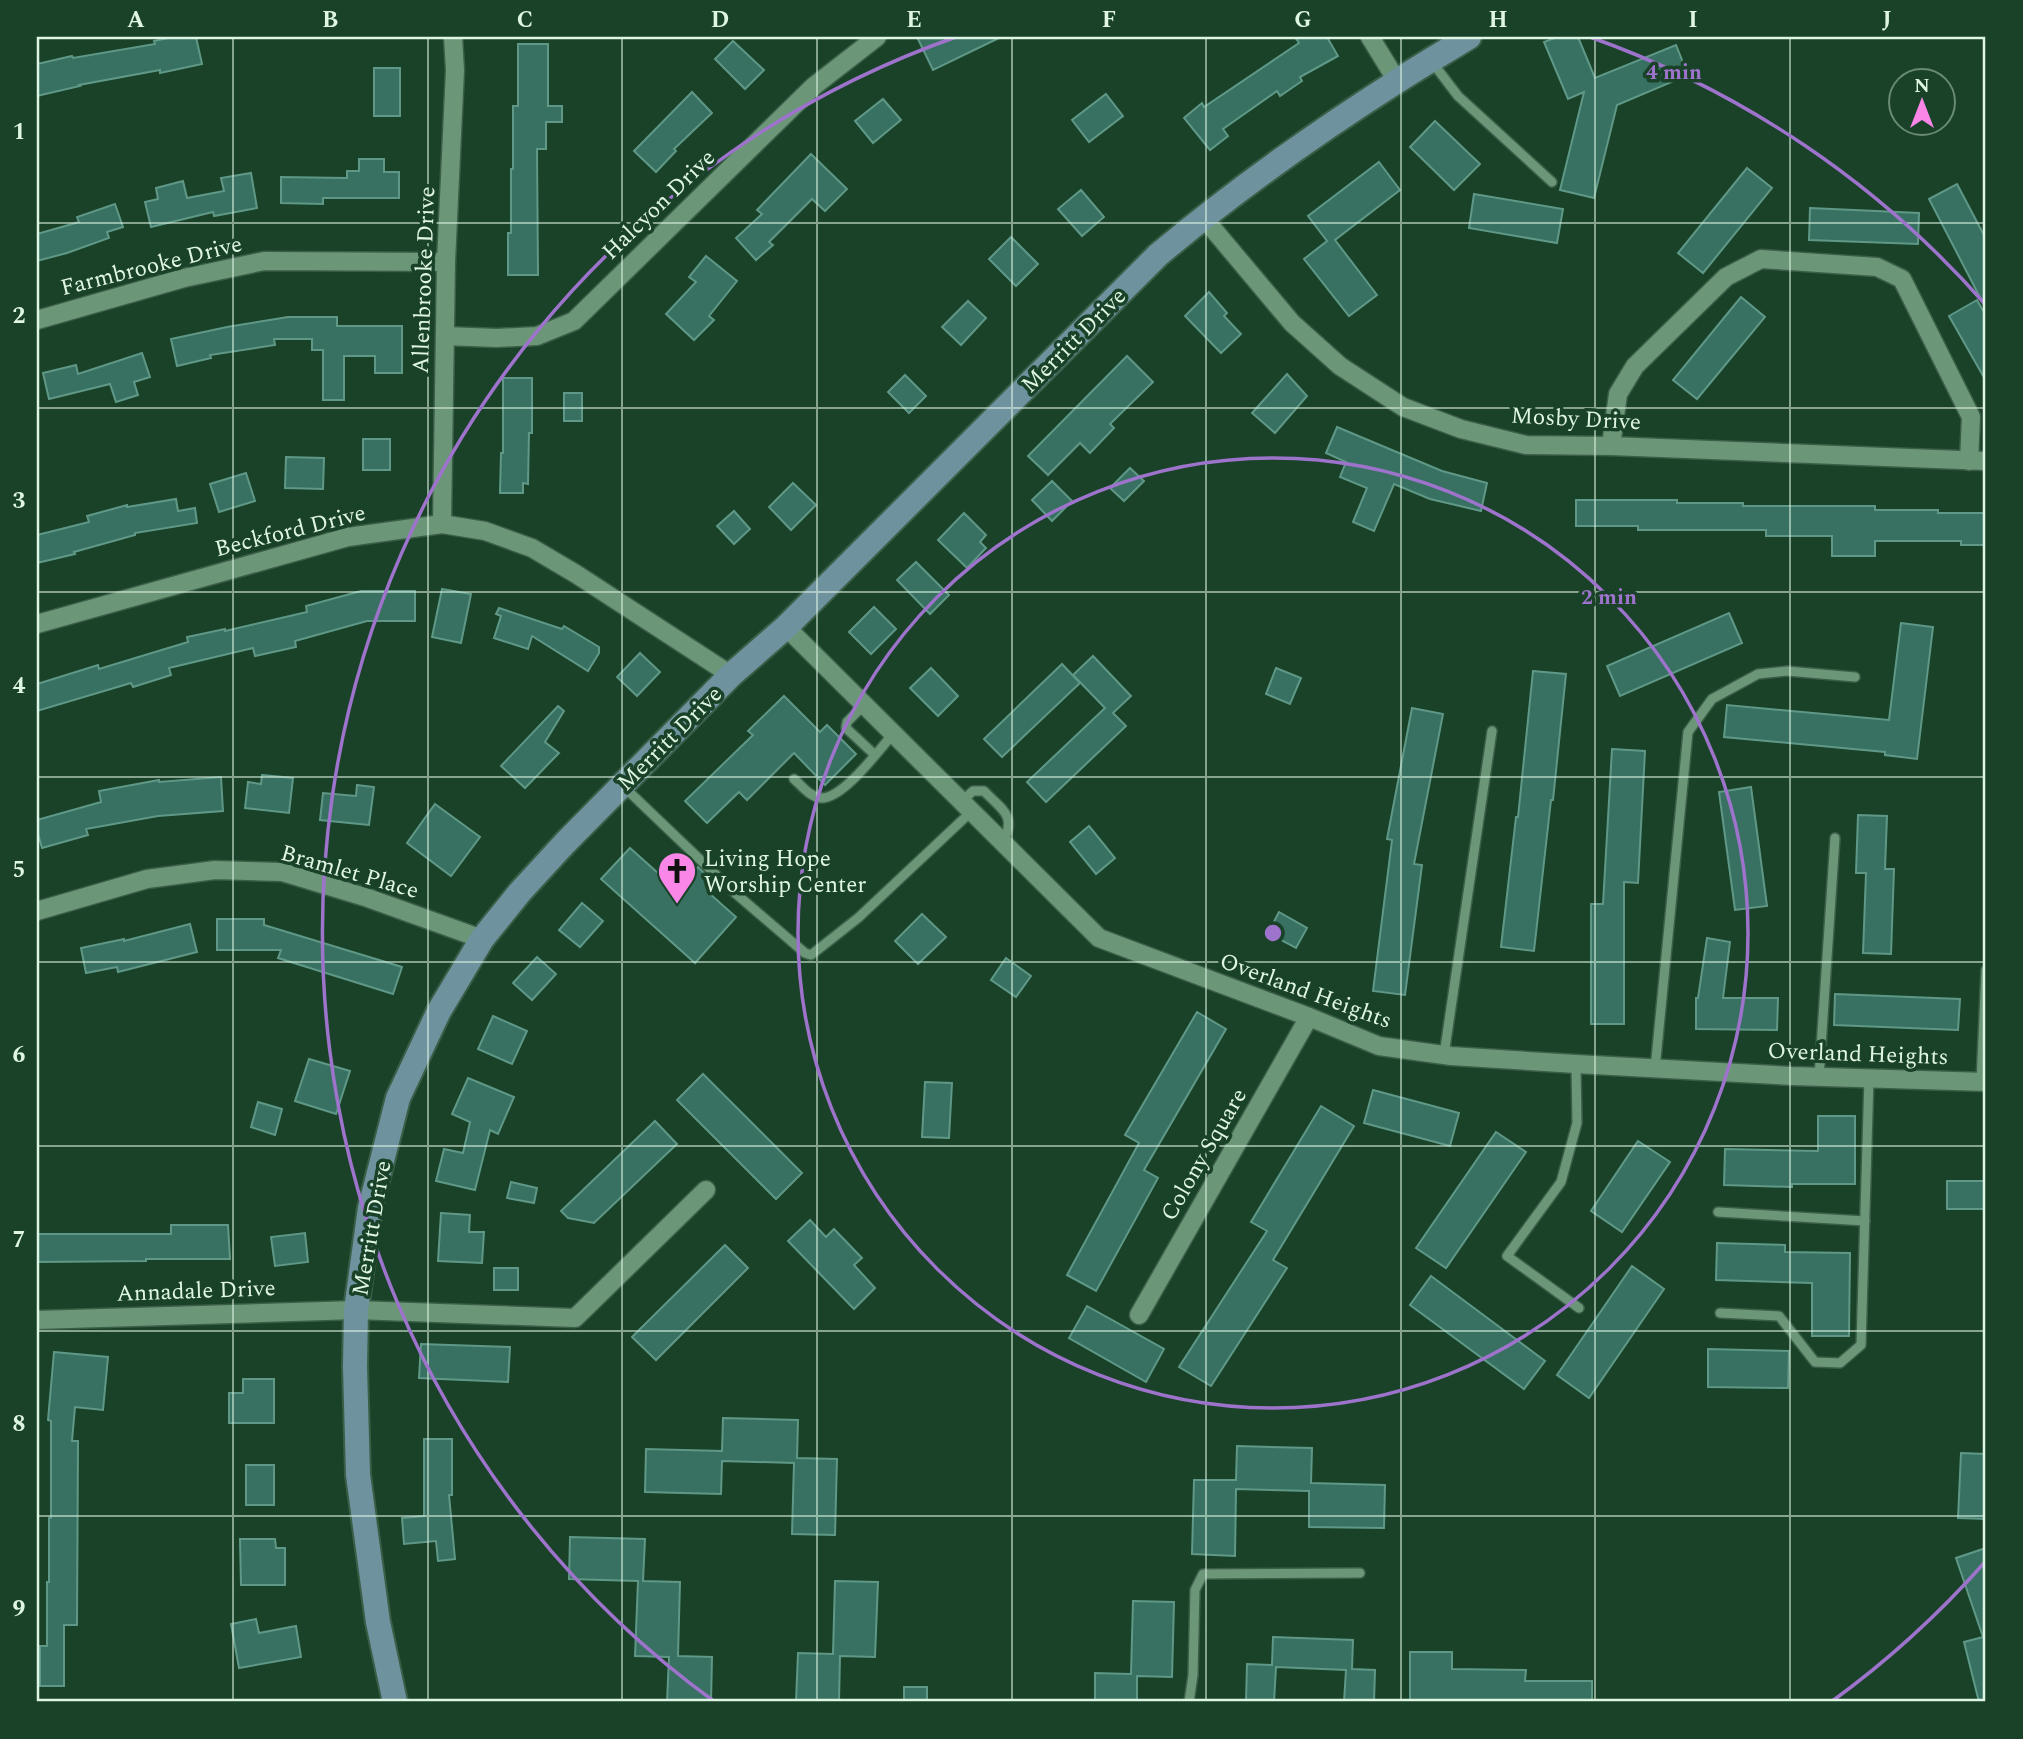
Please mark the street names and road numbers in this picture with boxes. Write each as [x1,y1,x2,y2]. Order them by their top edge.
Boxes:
street label: Halcyon Drive [594,142,724,269]
street label: Allenbrooke Drive [404,186,445,374]
street label: Farmbrooke Drive [57,227,246,306]
street label: Merritt Drive [1013,280,1135,402]
street label: Mosby Drive [1510,399,1642,440]
street label: Beckford Drive [211,496,370,567]
street label: Merritt Drive [609,678,731,800]
street label: Bramlet Place [276,836,423,909]
street label: Overland Heights [1214,944,1397,1039]
street label: Overland Heights [1767,1034,1949,1075]
street label: Colony Square [1152,1082,1256,1228]
street label: Merritt Drive [343,1158,402,1299]
street label: Annadale Drive [116,1271,276,1312]

